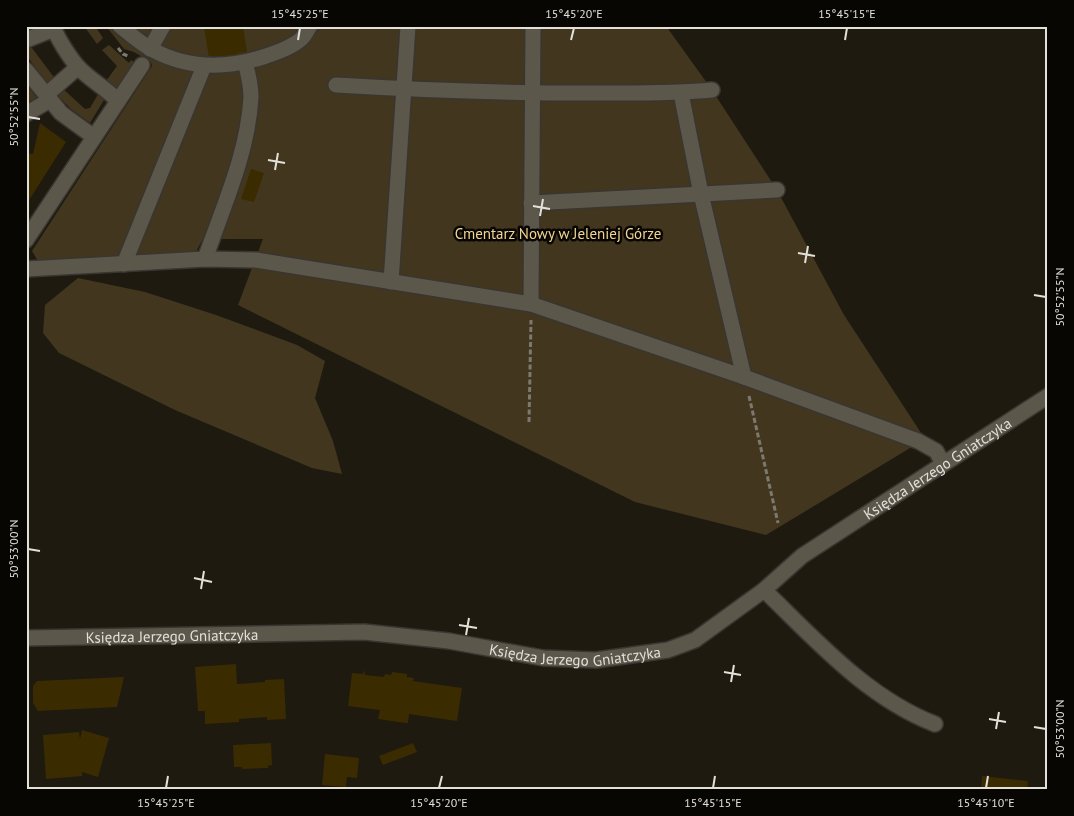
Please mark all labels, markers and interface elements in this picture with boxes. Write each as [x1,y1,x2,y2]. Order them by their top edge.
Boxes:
text: 15°45'25"E [271,6,329,21]
text: 15°45'20"E [545,6,603,21]
text: 15°45'15"E [818,6,876,21]
text: 50°52'55"N [6,87,21,147]
park label: Cmentarz Nowy w Jeleniej Górze [455,224,661,243]
text: 50°52'55"N [1052,267,1067,327]
street label: Księdza Jerzego Gniatczyka [860,413,1015,523]
text: 50°53'00"N [6,519,21,579]
street label: Księdza Jerzego Gniatczyka [85,624,258,646]
street label: Księdza Jerzego Gniatczyka [488,639,662,670]
text: 50°53'00"N [1052,699,1067,759]
text: 15°45'25"E [137,795,195,810]
text: 15°45'20"E [410,795,468,810]
text: 15°45'15"E [684,795,742,810]
text: 15°45'10"E [957,795,1015,810]

